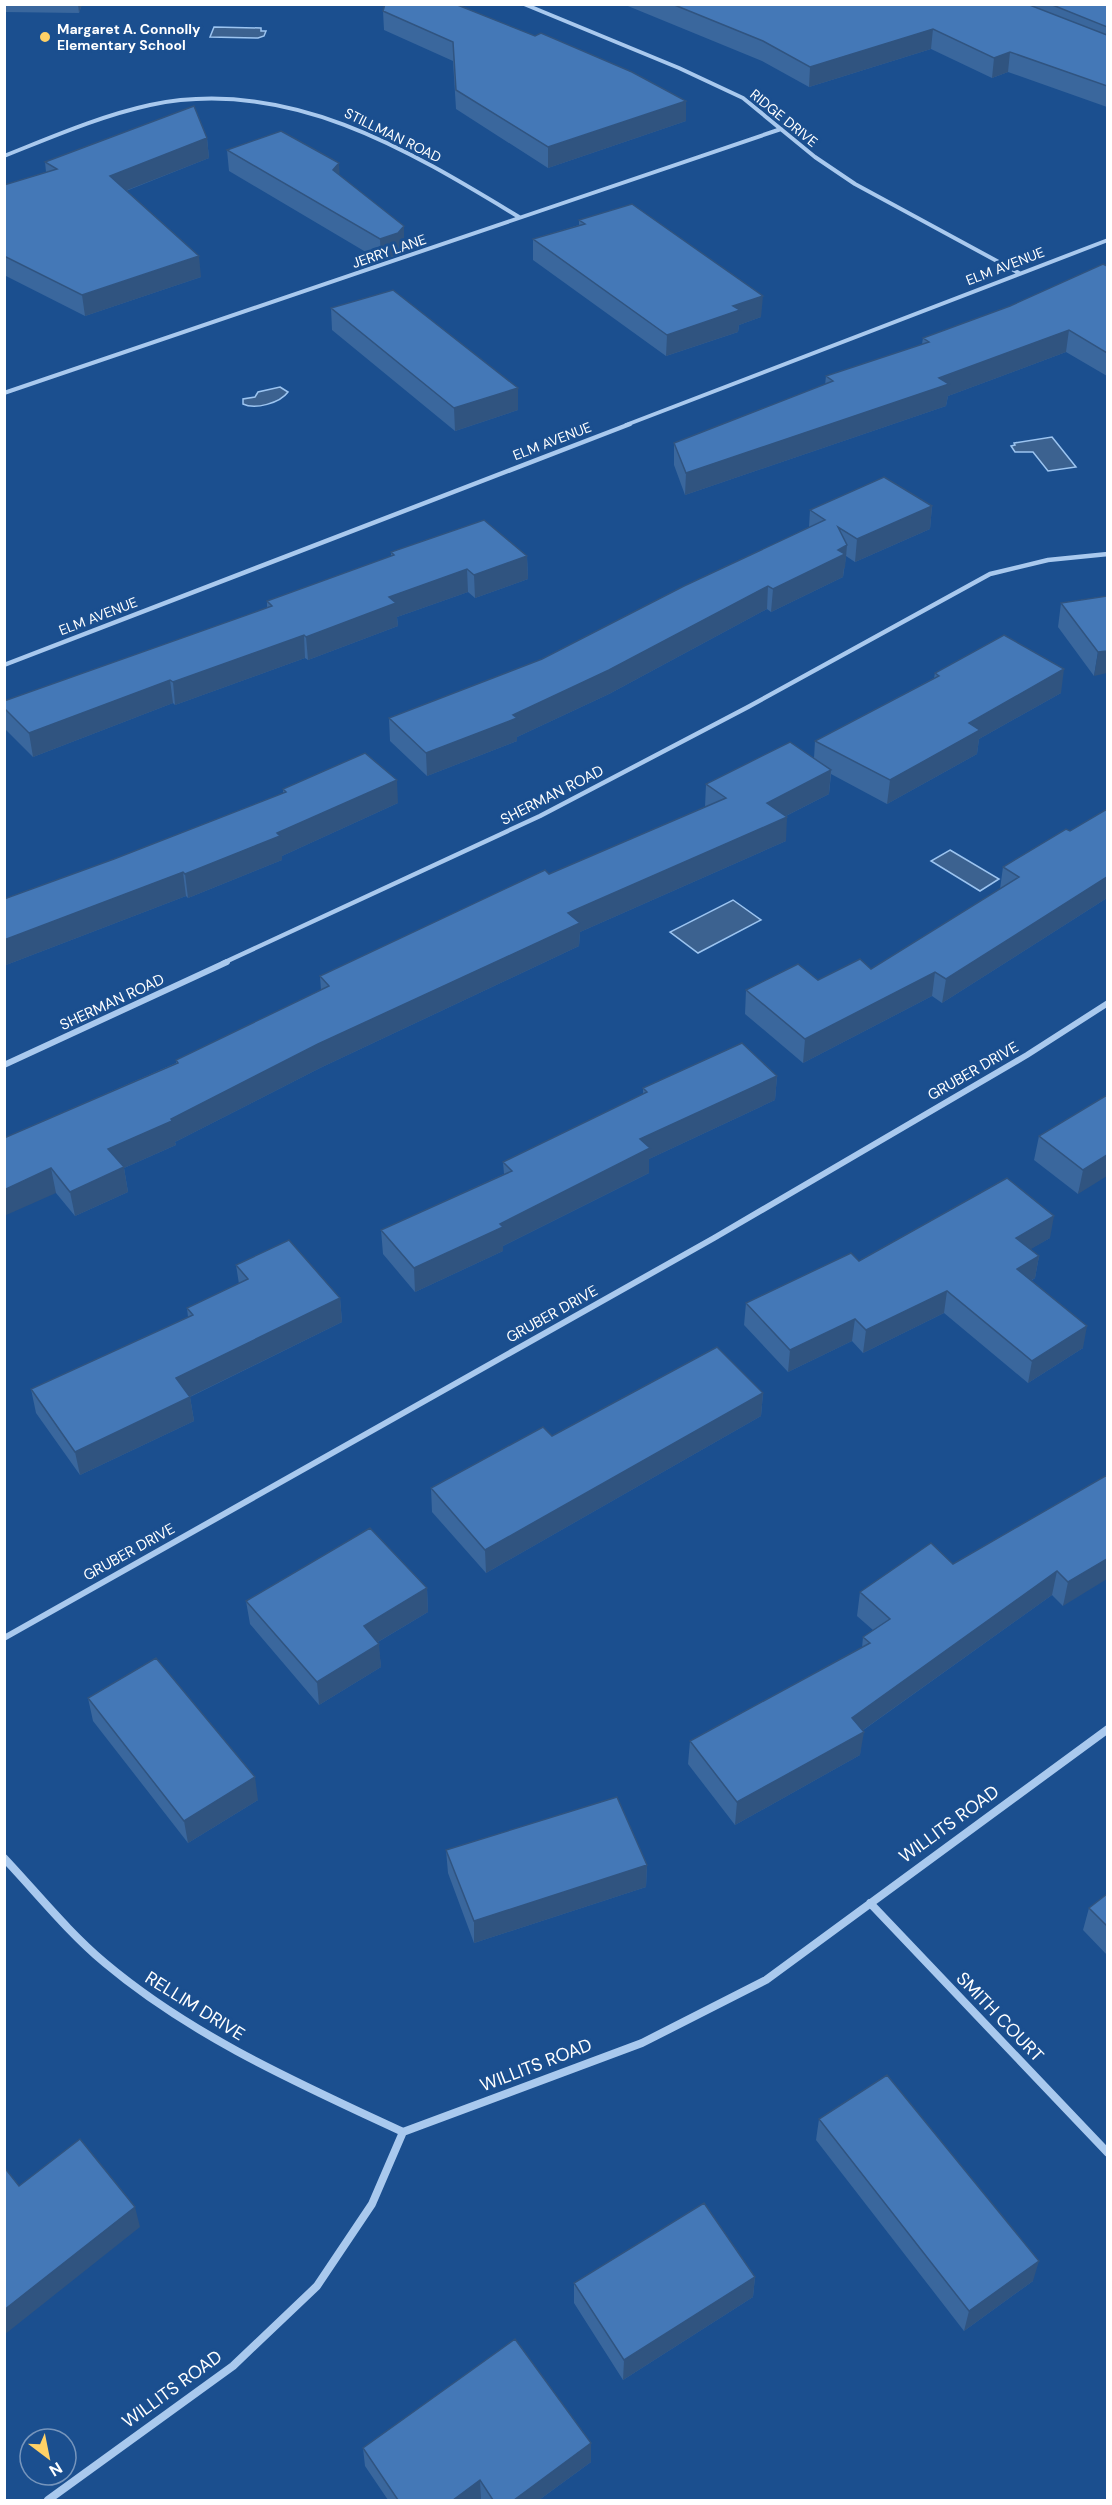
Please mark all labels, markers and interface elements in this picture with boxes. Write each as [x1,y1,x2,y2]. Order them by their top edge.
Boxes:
place label: Margaret A. Connolly Elementary School [57,20,201,54]
marker: Margaret A. Connolly Elementary School [38,30,52,44]
street label: RIDGE DRIVE [746,85,822,151]
street label: STILLMAN ROAD [342,104,444,166]
street label: JERRY LANE [350,230,429,272]
street label: ELM AVENUE [963,243,1047,289]
street label: ELM AVENUE [510,418,594,464]
street label: ELM AVENUE [56,593,140,639]
street label: SHERMAN ROAD [497,760,607,830]
street label: SHERMAN ROAD [56,969,168,1035]
street label: GRUBER DRIVE [924,1037,1022,1105]
street label: GRUBER DRIVE [503,1281,601,1347]
street label: GRUBER DRIVE [80,1519,178,1585]
street label: WILLITS ROAD [894,1780,1004,1868]
street label: RELLIM DRIVE [141,1966,249,2046]
street label: SMITH COURT [951,1967,1049,2067]
street label: WILLITS ROAD [477,2033,595,2097]
street label: WILLITS ROAD [117,2345,227,2433]
north arrow [18,2427,78,2487]
text: N [45,2457,66,2481]

